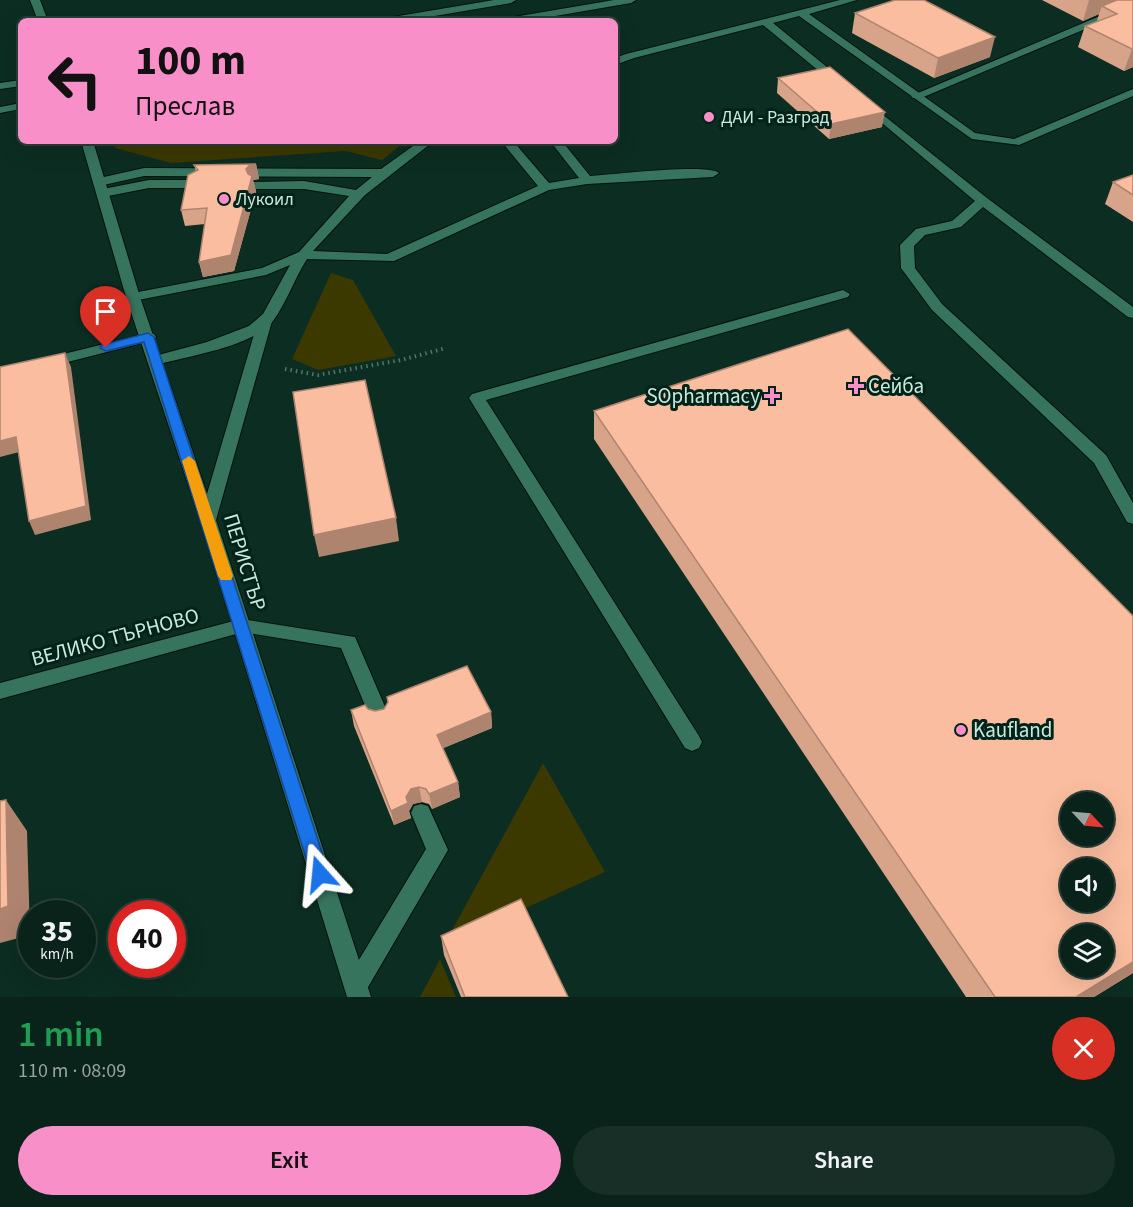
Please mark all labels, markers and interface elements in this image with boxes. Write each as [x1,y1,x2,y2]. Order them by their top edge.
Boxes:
text: 100 m [135,31,246,91]
icon: left [36,42,114,120]
text: Преслав [135,87,235,126]
place label: ДАИ - Разград [721,105,830,130]
marker: ДАИ - Разград [702,110,716,124]
place label: Лукоил [236,187,294,212]
marker: Лукоил [217,192,231,206]
pin [80,286,131,348]
icon: arrive [89,295,122,328]
place label: Сейба [868,371,924,401]
marker: Сейба [849,379,863,393]
place label: SOpharmacy [646,381,760,411]
marker: SOpharmacy [765,389,779,403]
street label: ПЕРИСТЪР [216,510,274,614]
street label: ВЕЛИКО ТЪРНОВО [28,600,202,674]
place label: Kaufland [973,715,1052,745]
marker: Kaufland [954,723,968,737]
north arrow [1060,792,1114,846]
map controls [1060,792,1114,978]
position arrow [288,842,352,906]
button: sound [1060,858,1114,912]
speed limit sign: 40 [108,900,186,978]
text: 35 [41,910,73,953]
button: layers [1060,924,1114,978]
text: km/h [40,944,74,965]
text: 1 min [18,1009,104,1060]
button: close [1052,1017,1115,1080]
text: 110 m · 08:09 [18,1057,126,1085]
button: Exit [18,1126,561,1195]
button: Share [573,1126,1115,1195]

